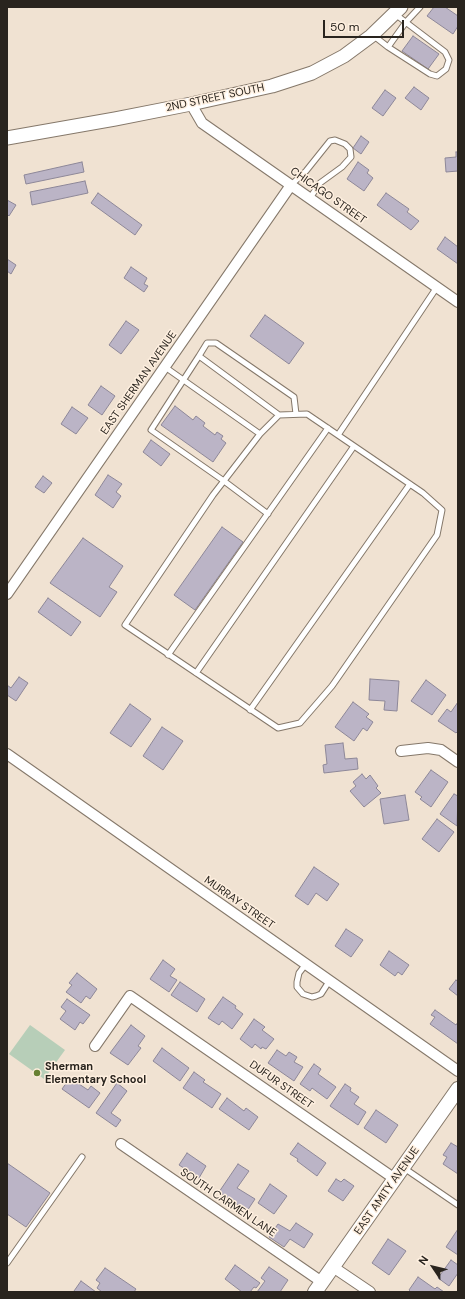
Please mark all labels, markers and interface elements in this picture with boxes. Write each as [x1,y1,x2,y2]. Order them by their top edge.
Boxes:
scale bar [325,12,406,38]
text: 50 m [330,19,359,35]
street label: 2ND STREET SOUTH [164,81,266,115]
street label: CHICAGO STREET [287,165,369,227]
street label: EAST SHERMAN AVENUE [98,329,180,437]
street label: MURRAY STREET [201,874,277,932]
street label: DUFUR STREET [247,1058,315,1112]
place label: Sherman Elementary School [45,1060,146,1086]
marker: Sherman Elementary School [32,1068,42,1078]
street label: EAST AMITY AVENUE [352,1145,422,1237]
street label: SOUTH CARMEN LANE [177,1166,279,1240]
north arrow [413,1247,453,1287]
text: N [415,1253,431,1267]

